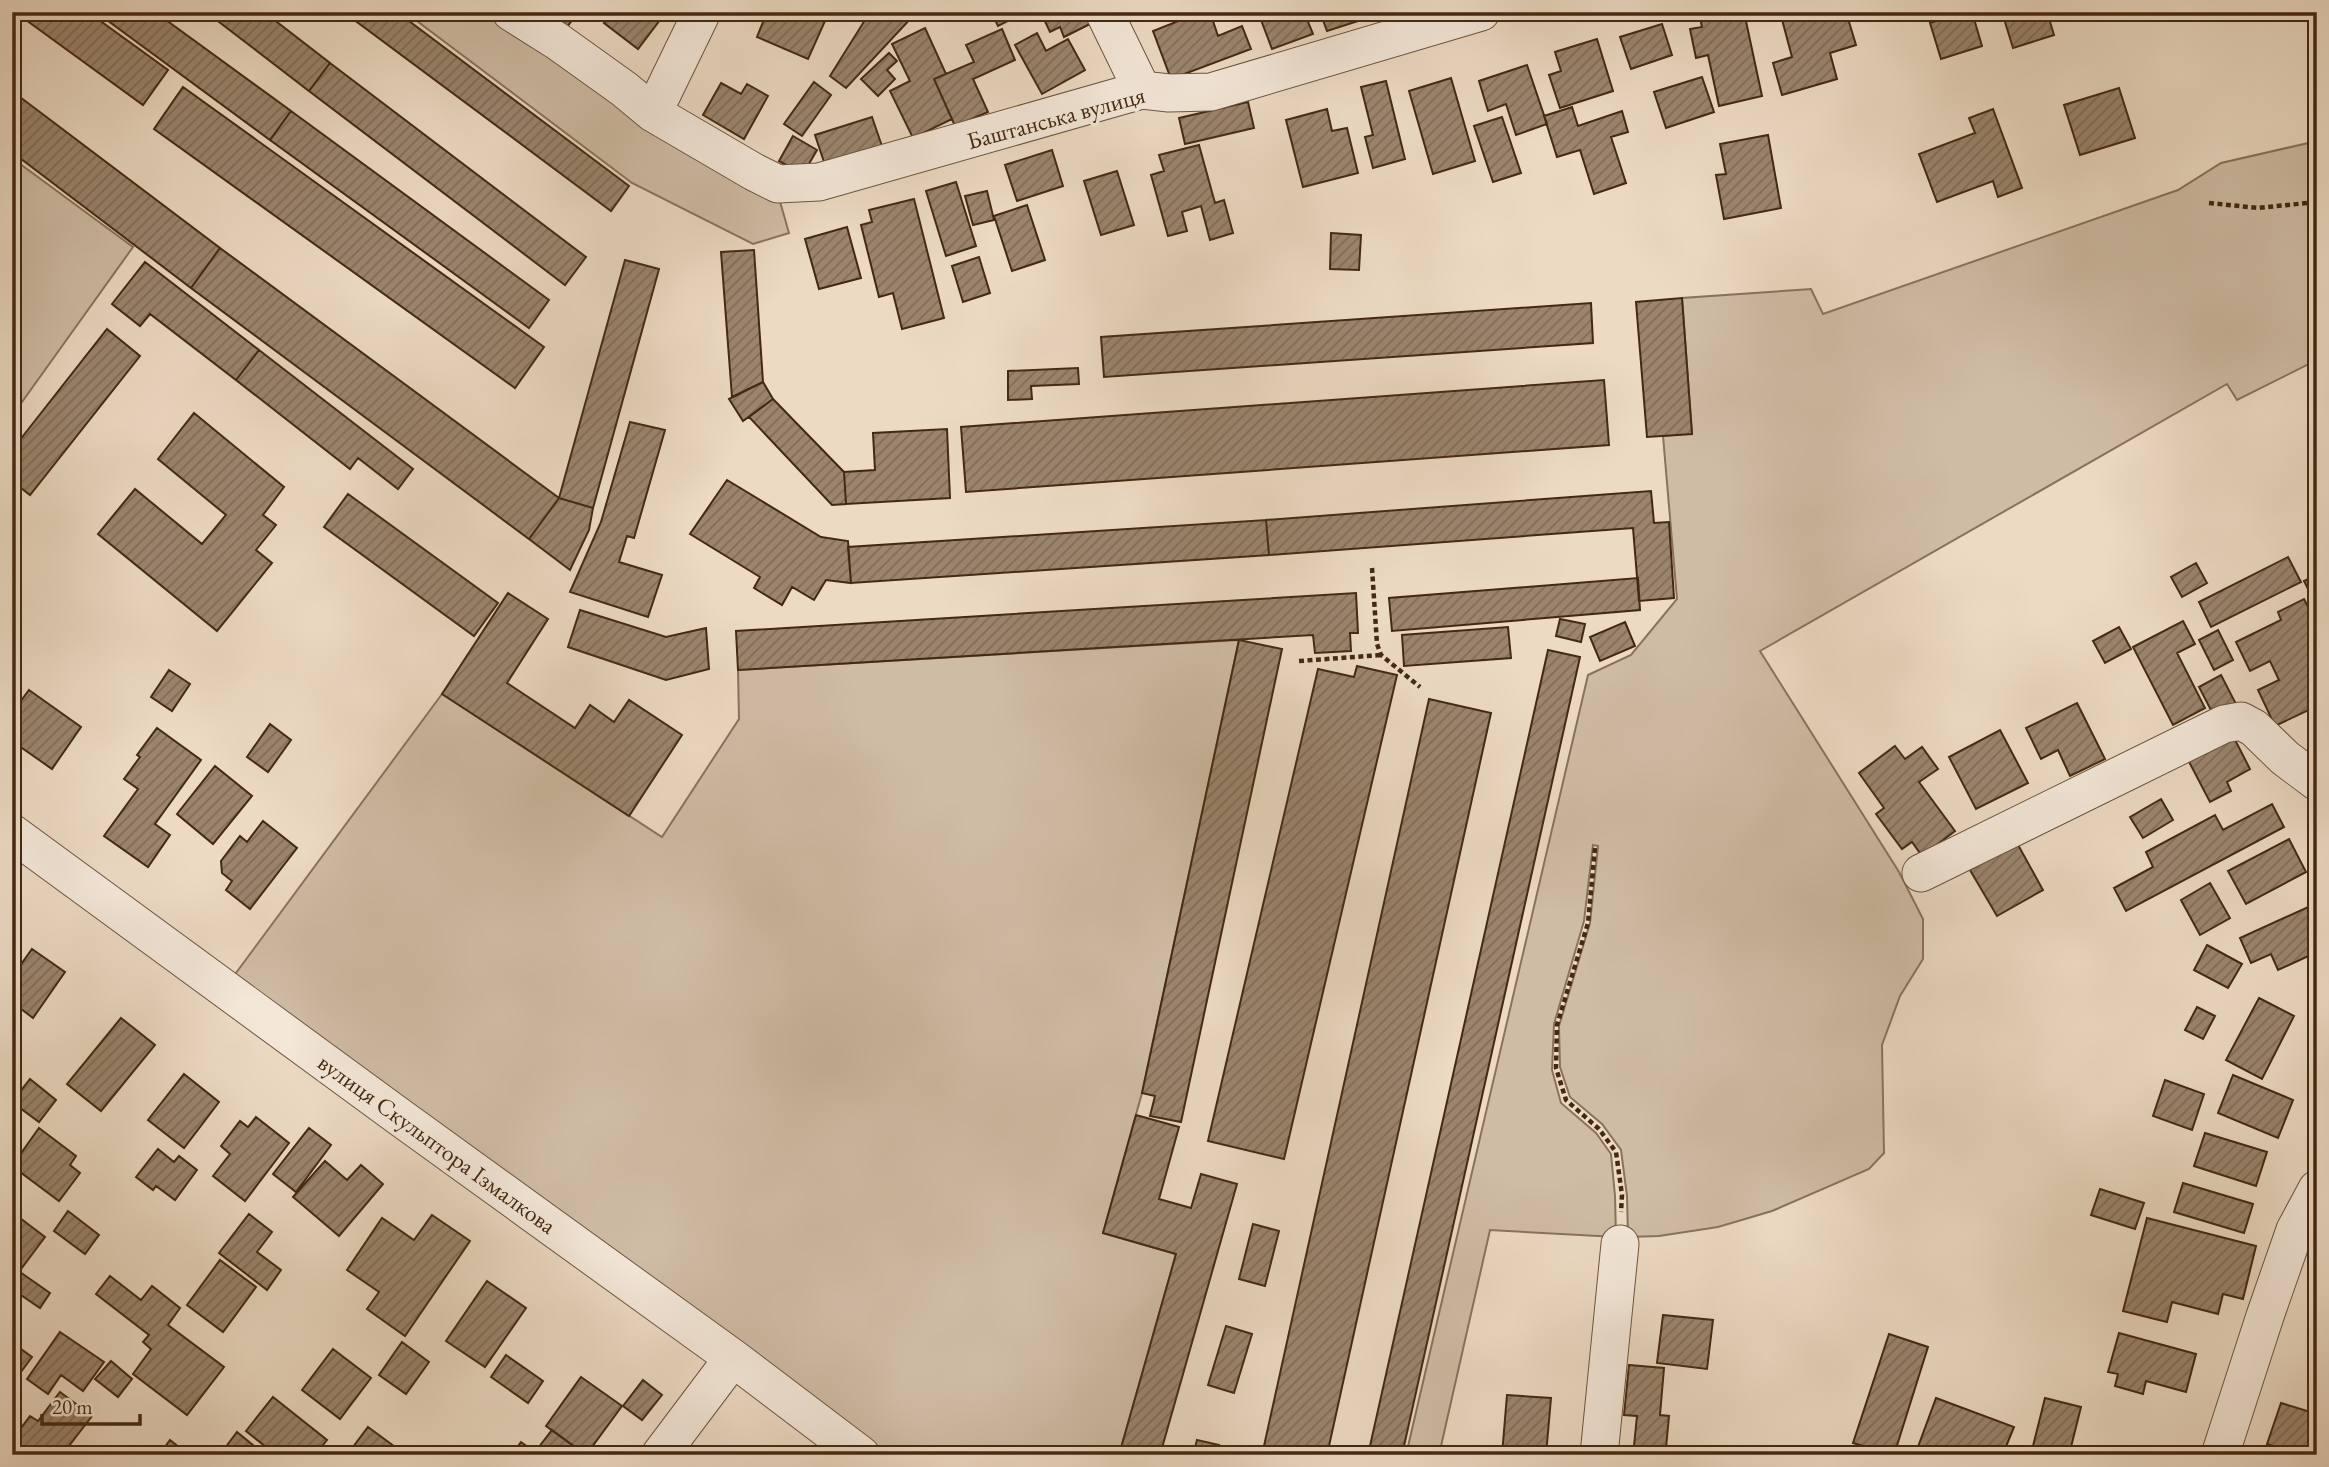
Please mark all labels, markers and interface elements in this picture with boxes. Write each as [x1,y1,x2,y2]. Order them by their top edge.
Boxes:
street label: Баштанська вулиця [963,79,1149,156]
street label: вулиця Скульптора Ізмалкова [312,1047,563,1241]
scale bar [42,1383,140,1427]
text: 20 m [52,1393,93,1420]

